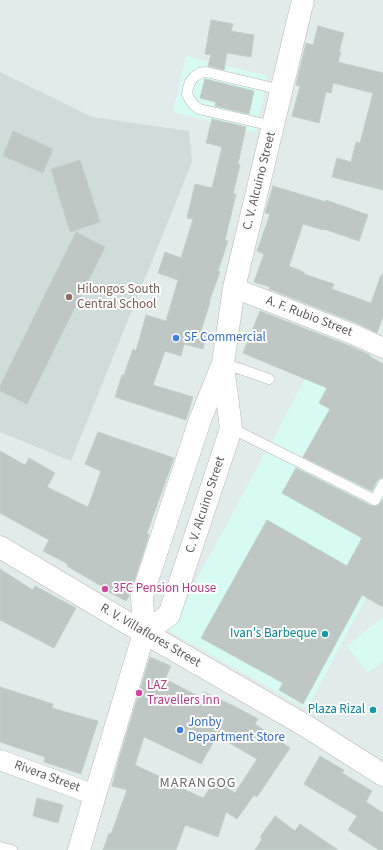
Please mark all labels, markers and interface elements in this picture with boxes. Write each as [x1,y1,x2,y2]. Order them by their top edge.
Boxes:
street label: C. V. Alcuino Street [240,130,280,232]
place label: Hilongos South Central School [77,282,160,313]
marker: Hilongos South Central School [64,292,74,302]
street label: A. F. Rubio Street [264,293,354,341]
place label: SF Commercial [184,330,266,346]
marker: SF Commercial [171,333,181,343]
street label: C. V. Alcuino Street [183,455,229,555]
place label: 3FC Pension House [113,581,216,597]
marker: 3FC Pension House [100,584,110,594]
street label: R. V. Villaflores Street [97,601,203,671]
place label: Ivan's Barbeque [230,626,317,642]
marker: Ivan's Barbeque [320,629,330,639]
place label: LAZ Travellers Inn [147,678,220,709]
marker: LAZ Travellers Inn [134,688,144,698]
place label: Plaza Rizal [308,702,365,718]
marker: Plaza Rizal [368,705,378,715]
place label: Jonby Department Store [188,715,285,746]
marker: Jonby Department Store [175,725,185,735]
street label: Rivera Street [12,758,82,796]
district label: MARANGOG [160,776,236,792]

